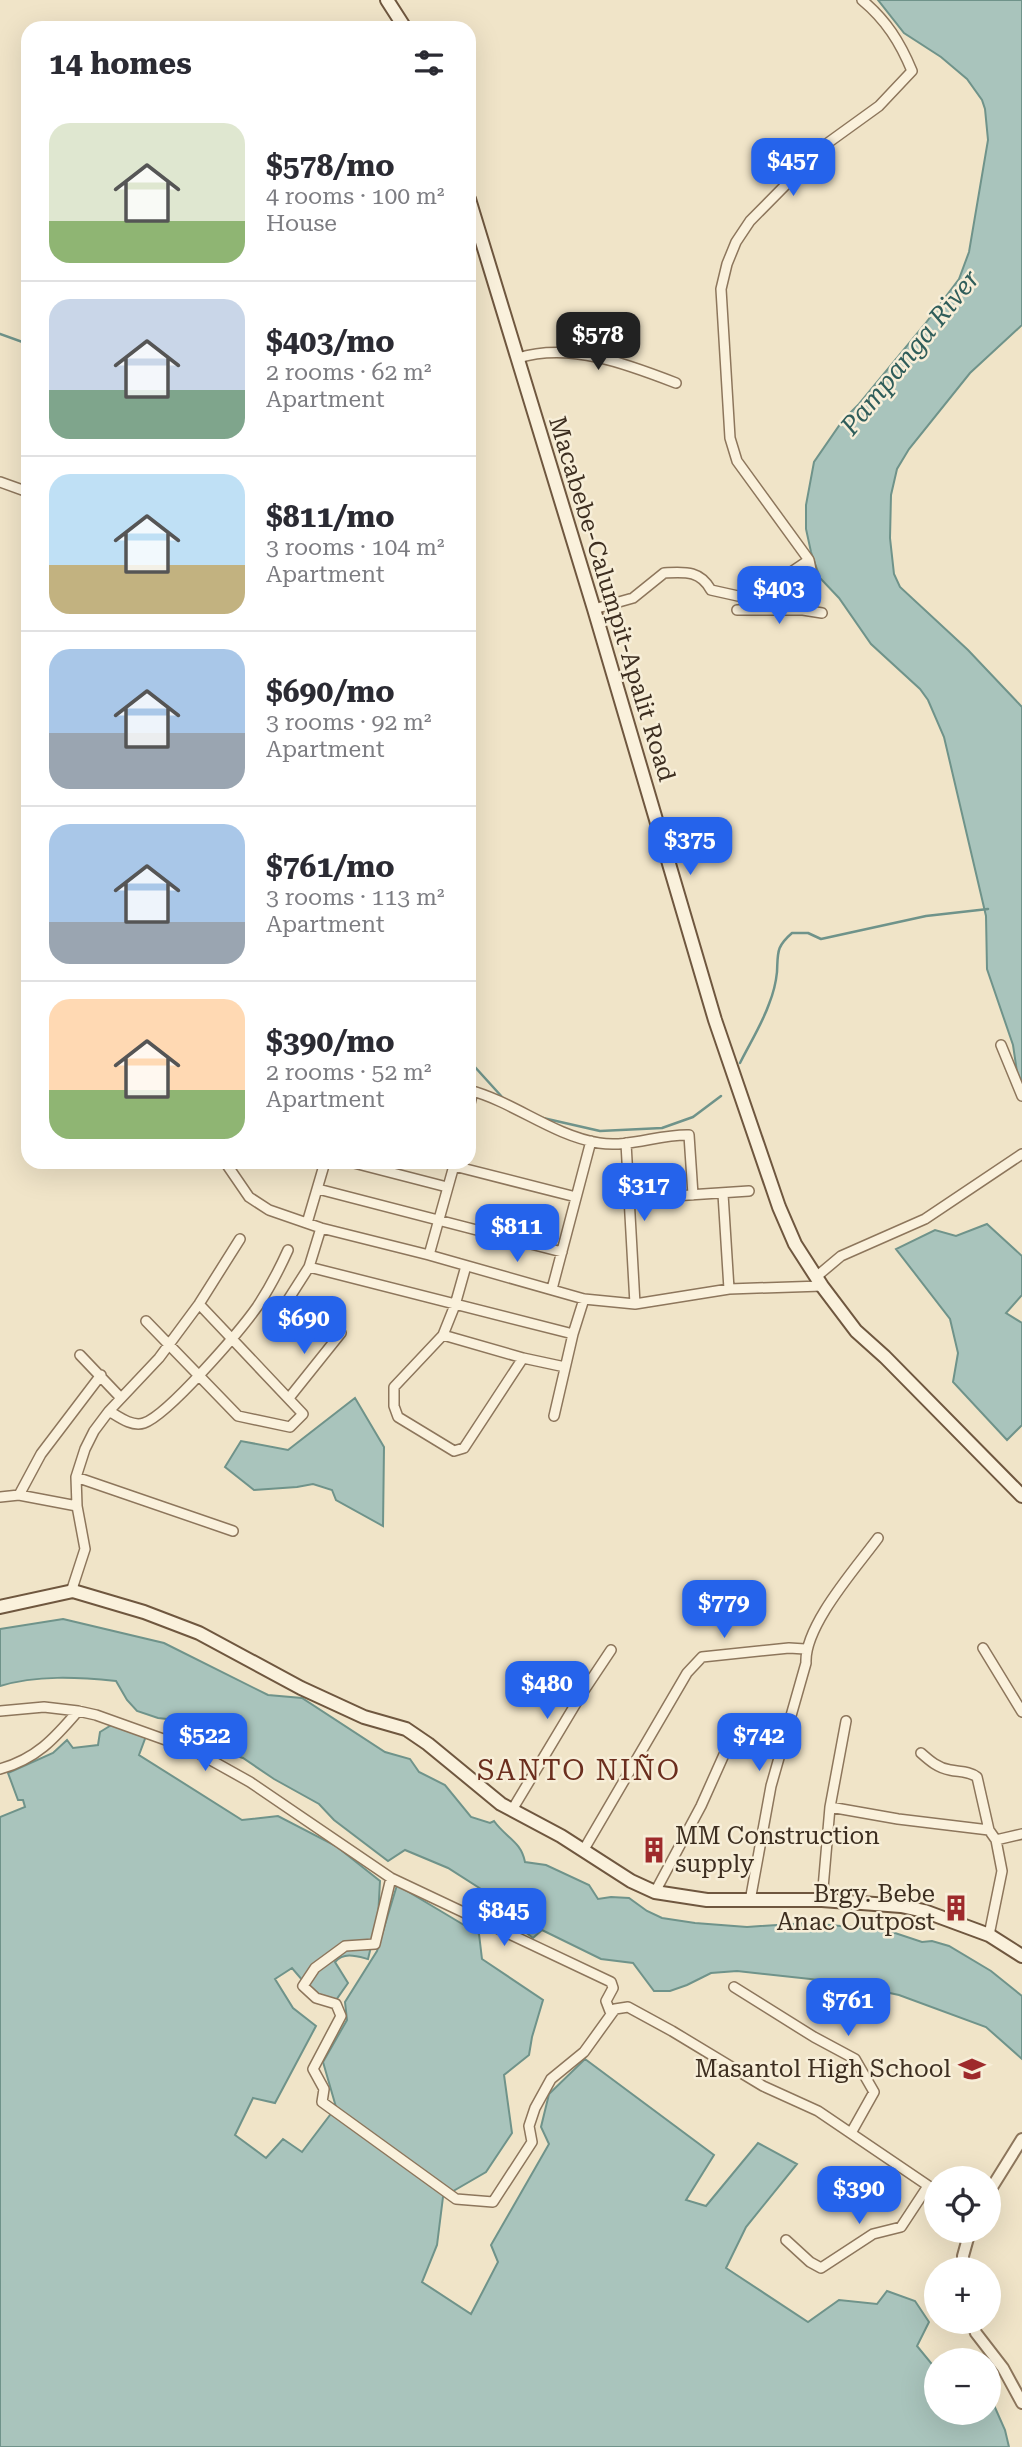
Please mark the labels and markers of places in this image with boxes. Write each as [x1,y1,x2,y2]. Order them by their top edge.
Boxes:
pin: $457 [752,138,834,198]
pin: $578 [557,312,639,372]
pin: $403 [738,566,820,626]
pin: $375 [649,818,731,877]
pin: $317 [603,1164,685,1223]
pin: $811 [476,1204,558,1264]
pin: $690 [263,1296,345,1356]
pin: $779 [683,1580,765,1640]
pin: $480 [506,1662,588,1721]
pin: $522 [164,1714,246,1773]
pin: $742 [718,1714,800,1773]
place label: MM Construction supply [675,1822,880,1878]
building icon: MM Construction supply [639,1835,669,1865]
place label: Brgy. Bebe Anac Outpost [777,1880,935,1936]
pin: $845 [463,1888,545,1948]
building icon: Brgy. Bebe Anac Outpost [941,1893,971,1923]
pin: $761 [807,1979,889,2038]
school or university icon: Masantol High School [957,2054,987,2084]
place label: Masantol High School [695,2055,951,2083]
pin: $390 [818,2166,900,2226]

